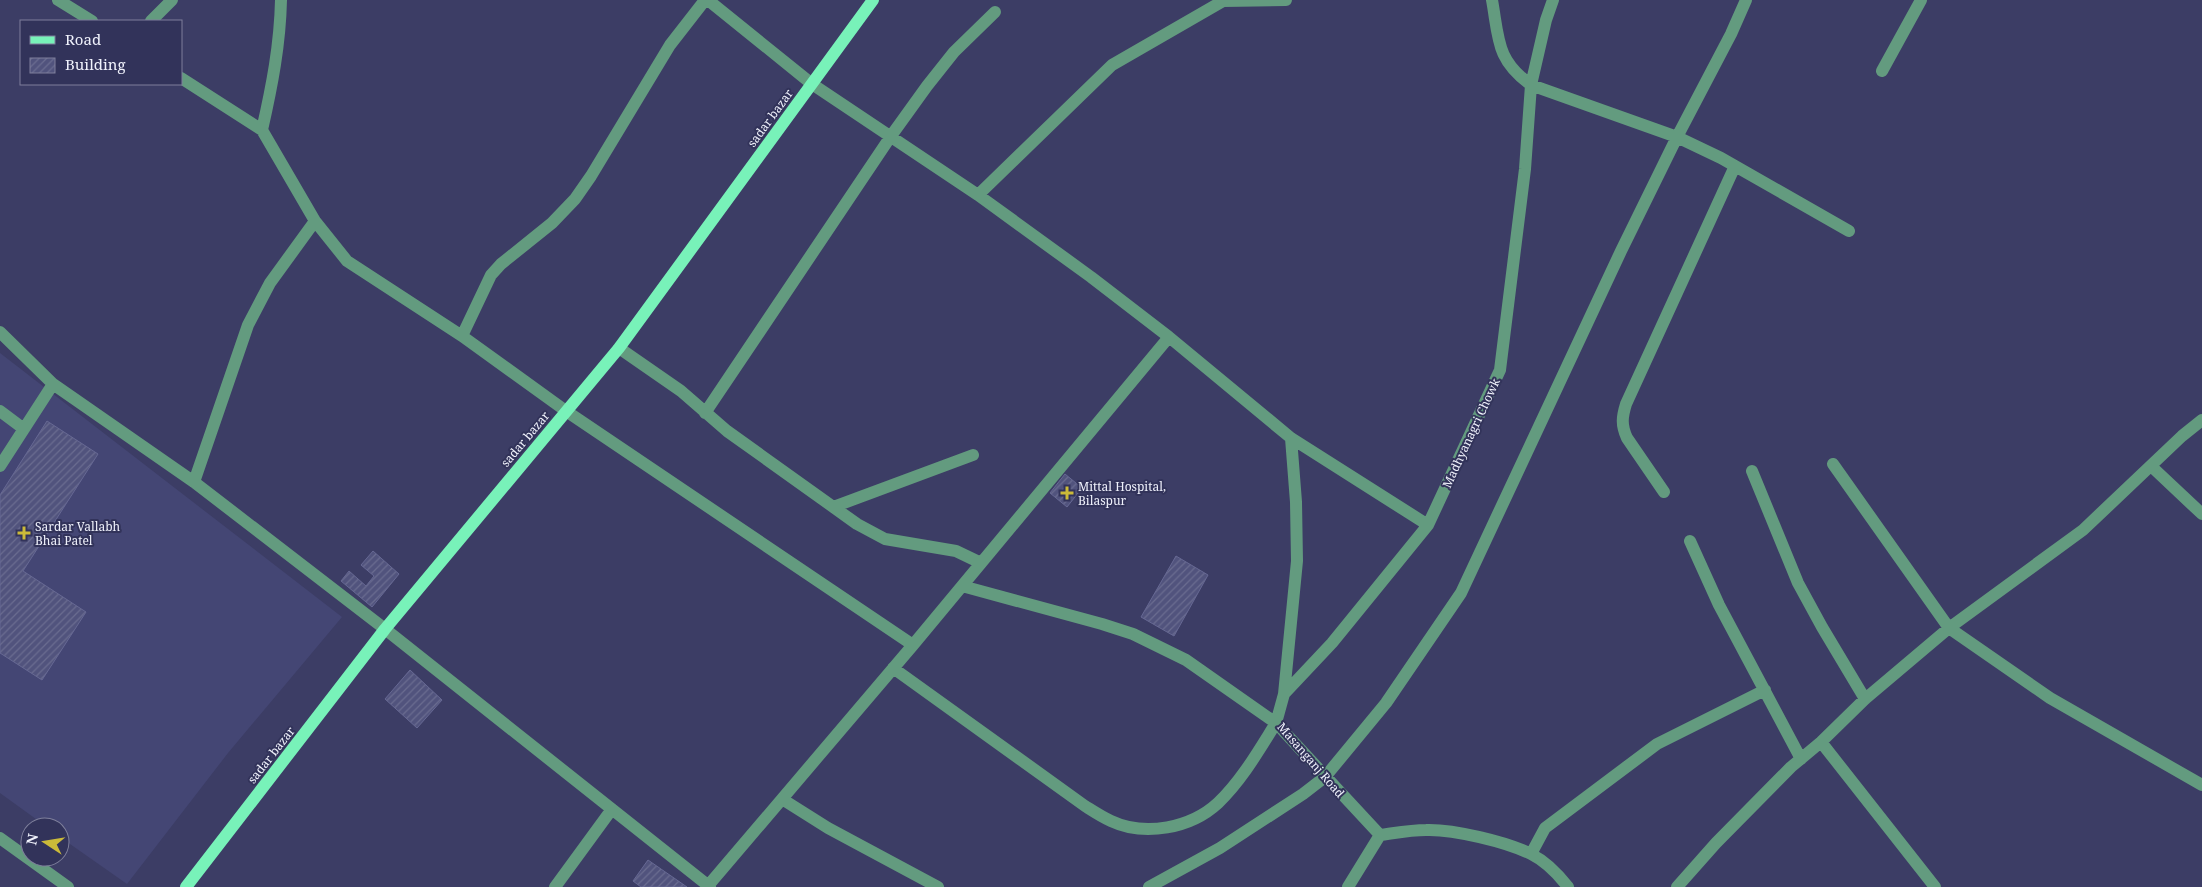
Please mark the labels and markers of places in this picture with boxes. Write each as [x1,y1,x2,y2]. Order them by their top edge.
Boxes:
place label: Mittal Hospital, Bilaspur [1078,478,1166,509]
marker: Mittal Hospital, Bilaspur [1060,486,1074,500]
place label: Sardar Vallabh Bhai Patel [35,518,121,549]
marker: Sardar Vallabh Bhai Patel [17,526,31,540]

